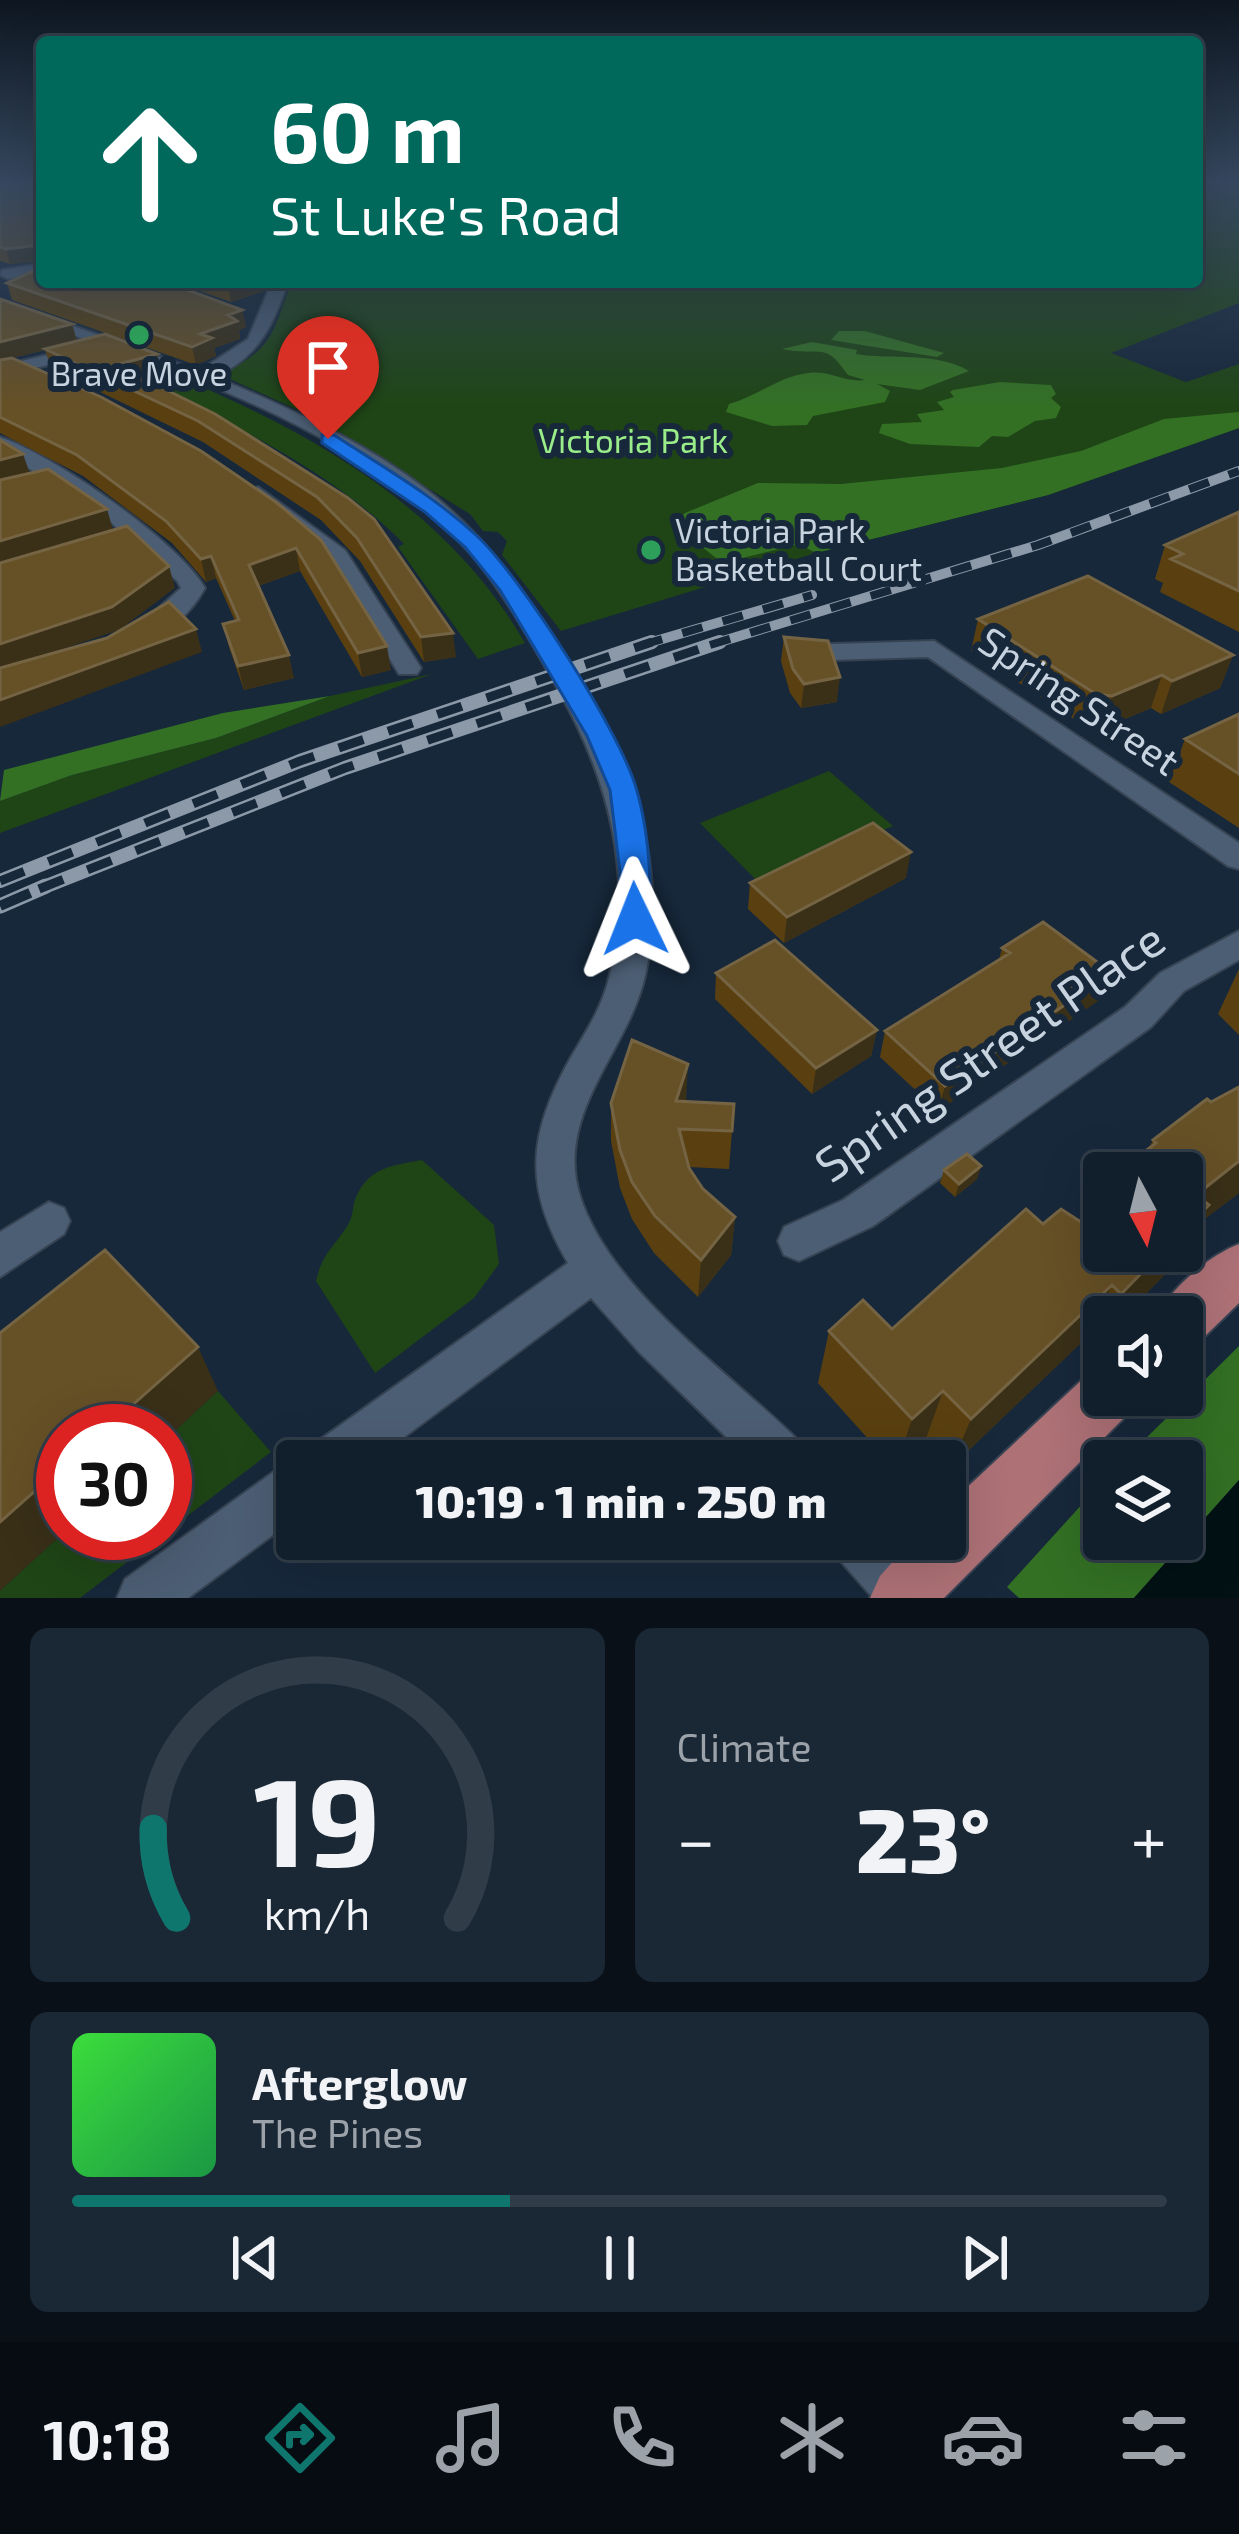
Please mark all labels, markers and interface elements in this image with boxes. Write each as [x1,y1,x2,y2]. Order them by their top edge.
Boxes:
text: 60 m [270,79,465,180]
icon: ahead [72,84,228,240]
text: St Luke's Road [270,181,622,246]
pin [277,316,379,439]
marker: Brave Move [126,322,152,348]
icon: arrive [295,334,361,400]
place label: Brave Move [51,353,227,393]
park label: Victoria Park [538,420,728,460]
place label: Victoria Park Basketball Court [675,510,922,588]
marker: Victoria Park Basketball Court [638,537,664,563]
street label: Spring Street [971,616,1189,784]
position arrow [572,856,698,982]
street label: Spring Street Place [803,908,1175,1193]
north arrow [1083,1152,1203,1272]
map controls [1083,1152,1203,1560]
button: sound [1083,1296,1203,1416]
speed limit sign: 30 [36,1404,192,1560]
button: layers [1083,1440,1203,1560]
text: 10:19 · 1 min · 250 m [416,1473,826,1527]
text: Climate [677,1723,811,1770]
text: 19 [253,1742,381,1892]
text: 23° [855,1783,990,1891]
text: − [677,1798,715,1877]
text: + [1131,1798,1167,1877]
text: km/h [264,1887,370,1939]
text: Afterglow [252,2055,468,2109]
text: The Pines [252,2109,423,2156]
icon: previous [222,2225,288,2291]
icon: pause [587,2225,653,2291]
icon: next [952,2225,1018,2291]
icon: directions [258,2396,342,2480]
icon: music [429,2396,513,2480]
icon: phone [600,2396,684,2480]
icon: climate [770,2396,854,2480]
icon: car [941,2396,1025,2480]
icon: filters [1112,2396,1196,2480]
text: 10:18 [43,2406,172,2471]

